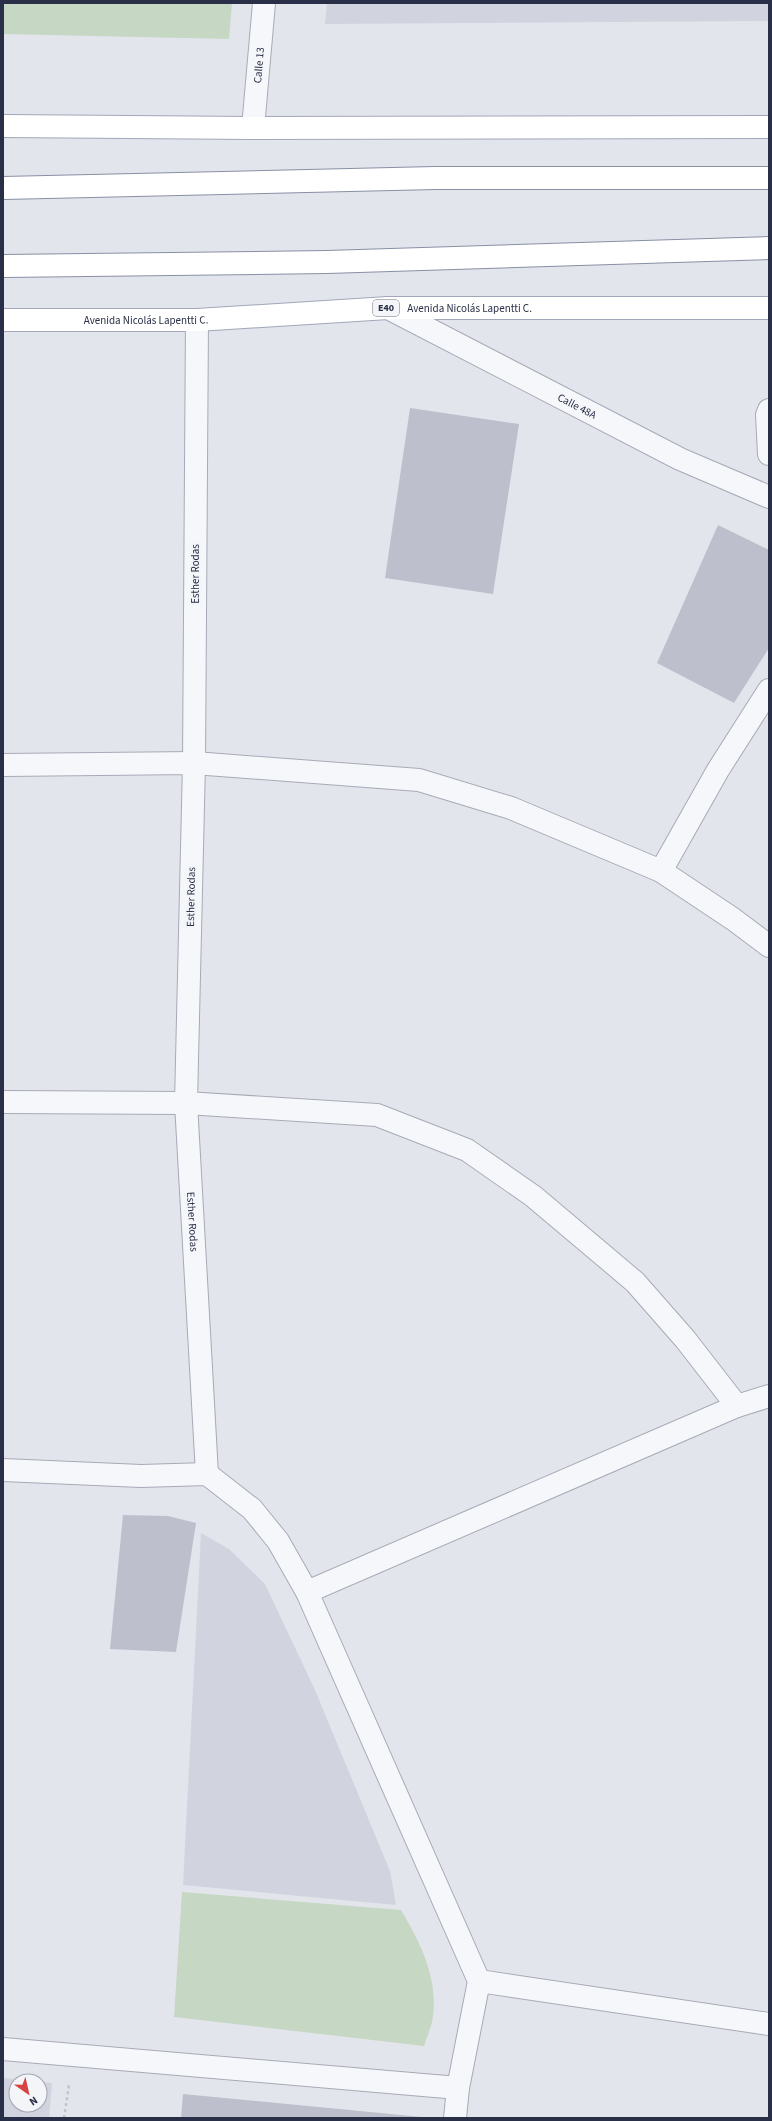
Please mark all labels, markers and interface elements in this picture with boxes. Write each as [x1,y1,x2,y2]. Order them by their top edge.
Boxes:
street label: Calle 13 [249,47,268,84]
road number: E40 [373,300,399,316]
street label: Avenida Nicolás Lapentti C. [407,301,532,316]
street label: Avenida Nicolás Lapentti C. [84,312,209,328]
street label: Calle 48A [555,390,599,422]
street label: Esther Rodas [188,544,203,604]
street label: Esther Rodas [183,867,199,927]
street label: Esther Rodas [184,1191,202,1252]
north arrow [8,2073,48,2113]
text: N [26,2093,41,2109]

